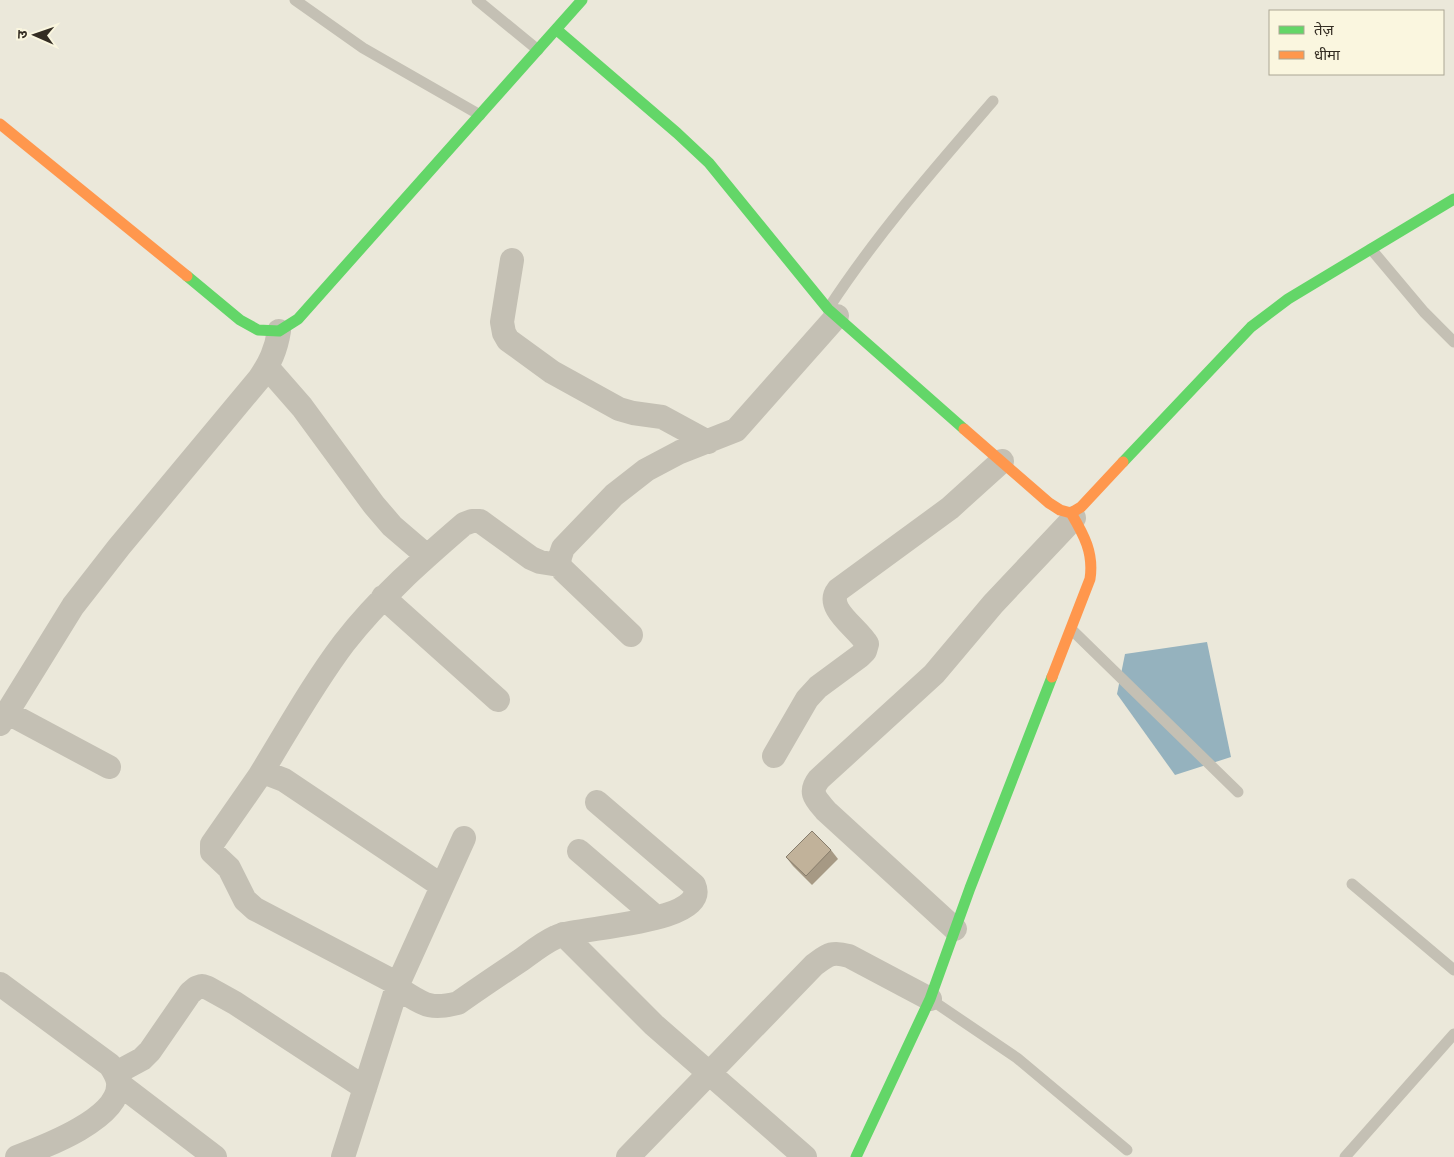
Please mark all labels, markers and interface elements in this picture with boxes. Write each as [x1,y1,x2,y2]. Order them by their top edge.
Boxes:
north arrow [10,10,60,60]
legend [1269,10,1444,75]
text: तेज़ [1314,20,1335,38]
text: उ [13,29,30,39]
text: धीमा [1314,45,1341,63]

